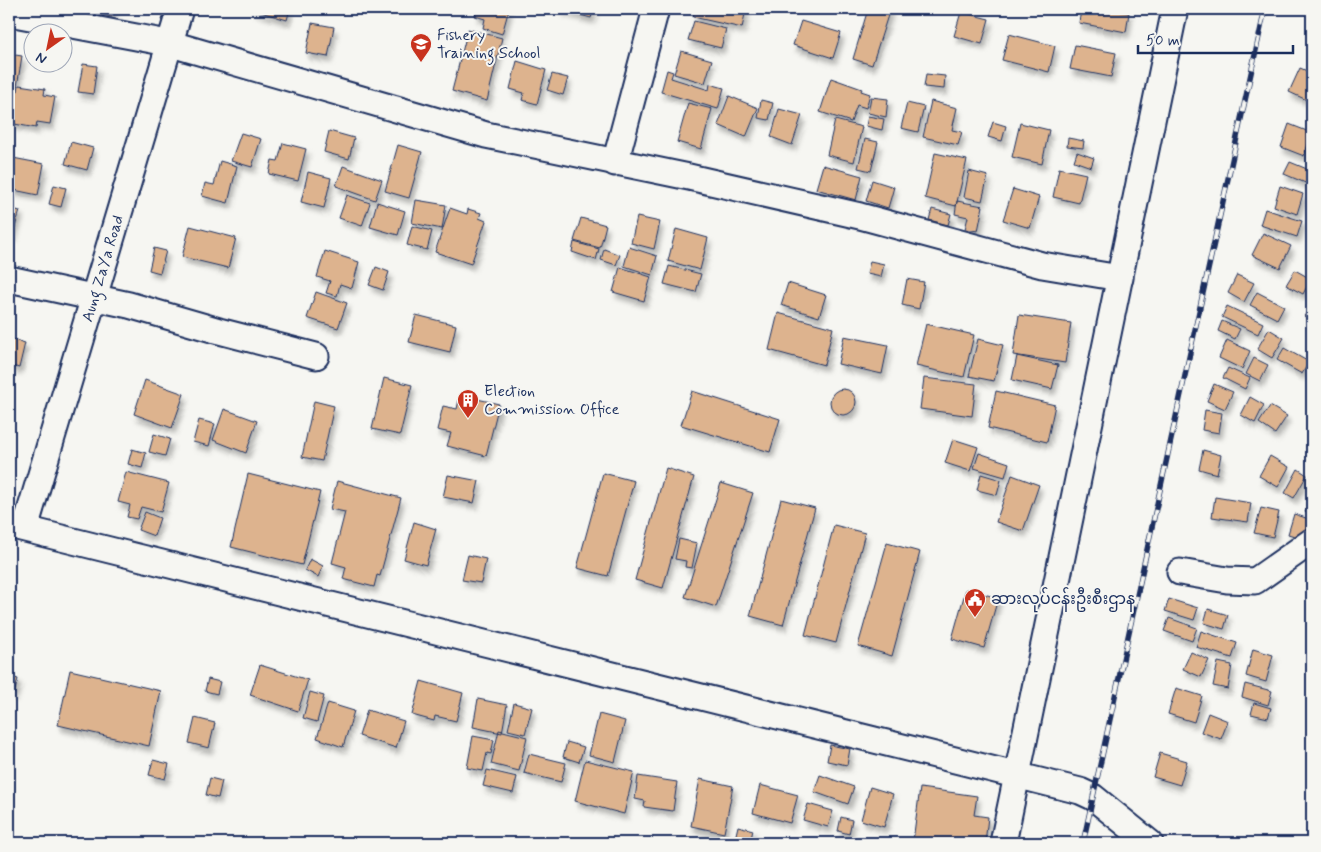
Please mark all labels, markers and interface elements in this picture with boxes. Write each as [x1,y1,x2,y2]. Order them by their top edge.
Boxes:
north arrow [22,22,72,72]
scale bar [1138,22,1294,54]
place label: Fishery Training School [437,25,540,65]
text: 50 m [1146,31,1180,51]
school or university icon: Fishery Training School [409,32,433,63]
text: N [33,48,50,68]
street label: Aung ZaYa Road [77,212,128,324]
place label: Election Commission Office [484,381,620,420]
building icon: Election Commission Office [456,388,480,419]
public building icon: ဆားလုပ်ငန်းဦးစီးဌာန [963,587,987,618]
place label: ဆားလုပ်ငန်းဦးစီးဌာန [991,587,1135,613]

